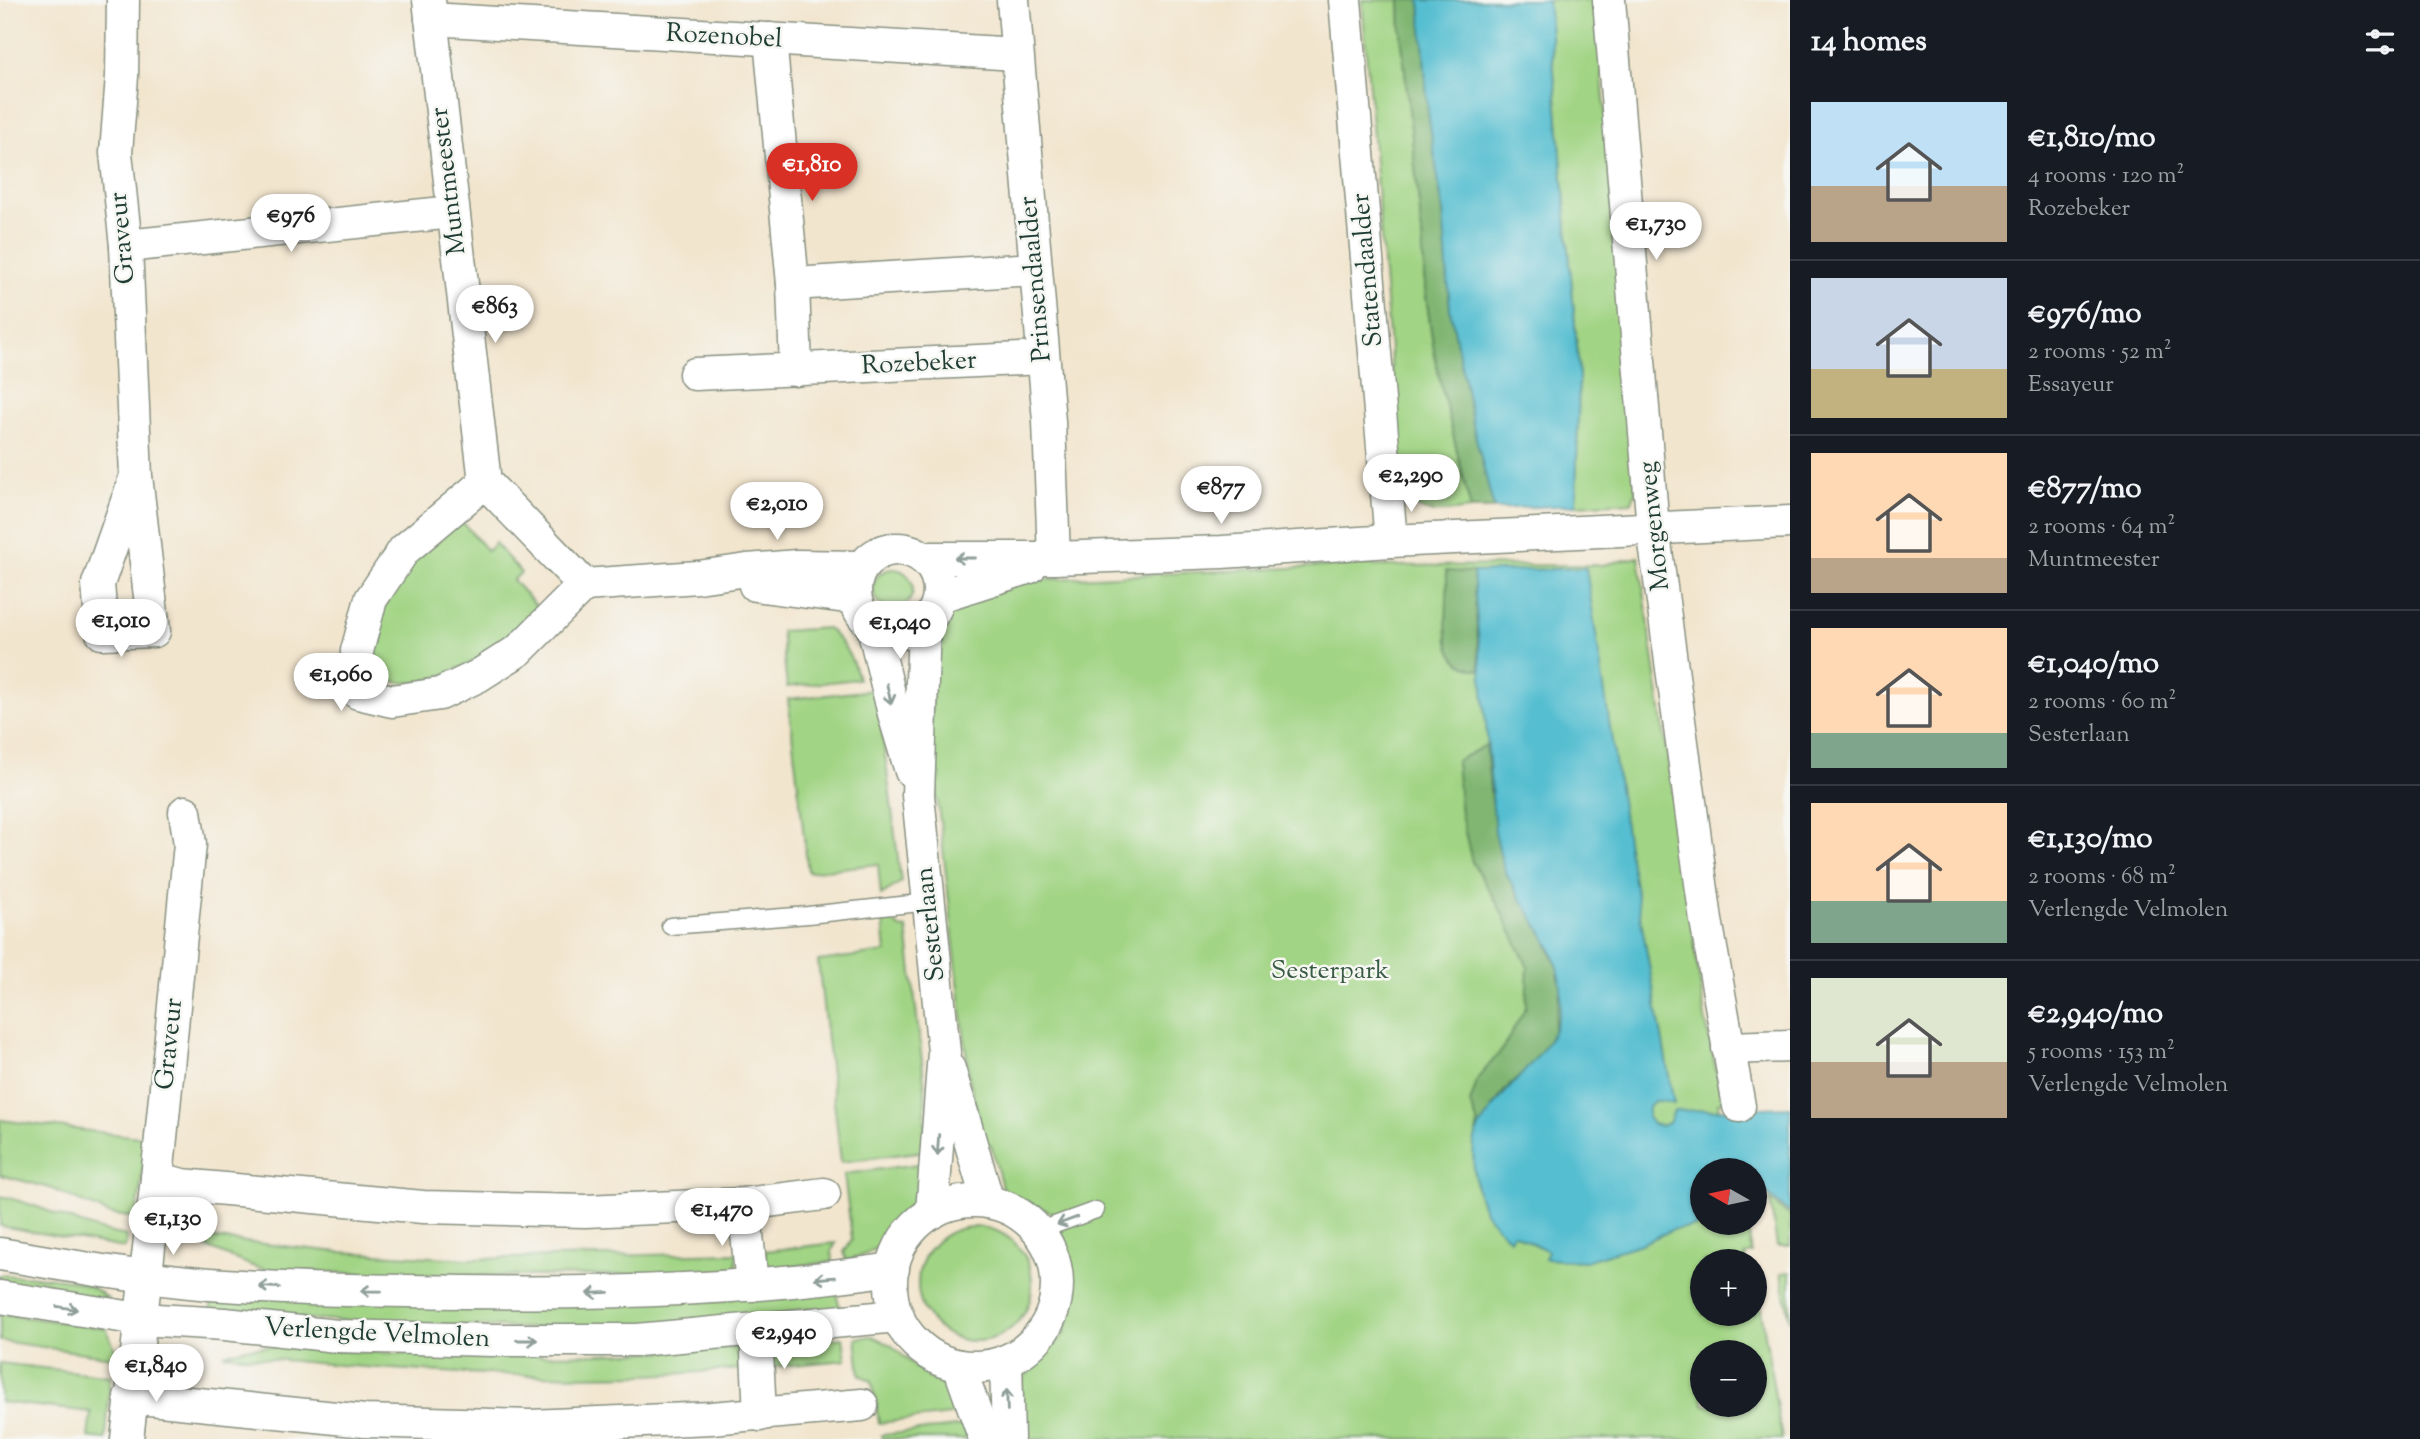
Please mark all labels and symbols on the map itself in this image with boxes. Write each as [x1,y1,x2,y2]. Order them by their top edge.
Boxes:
street label: Rozenobel [665,15,783,59]
street label: Muntmeester [422,105,476,257]
pin: €1,810 [755,144,869,203]
street label: Graveur [101,190,145,286]
street label: Statendaalder [1343,191,1393,348]
pin: €976 [250,194,332,254]
street label: Prinsendaalder [1010,194,1062,363]
pin: €1,730 [1599,202,1713,262]
pin: €863 [454,286,536,345]
street label: Rozebeker [860,342,978,385]
pin: €2,290 [1354,454,1468,514]
street label: Morgenweg [1630,459,1680,593]
pin: €877 [1180,466,1262,526]
pin: €2,010 [720,482,834,542]
one-way arrow [954,551,977,565]
pin: €1,010 [64,600,178,659]
pin: €1,040 [843,602,957,661]
pin: €1,060 [284,654,398,713]
one-way arrow [883,682,896,704]
street label: Sesterlaan [907,865,955,983]
park label: Sesterpark [1271,953,1389,990]
street label: Graveur [147,996,193,1092]
one-way arrow [931,1133,944,1156]
north arrow [1690,1158,1768,1236]
pin: €1,470 [665,1188,779,1248]
pin: €1,130 [116,1198,230,1257]
one-way arrow [1056,1216,1078,1228]
one-way arrow [814,1272,837,1285]
one-way arrow [258,1280,281,1293]
one-way arrow [359,1284,382,1297]
one-way arrow [587,1287,610,1300]
one-way arrow [56,1301,78,1314]
street label: Verlengde Velmolen [263,1310,491,1358]
pin: €2,940 [727,1312,841,1371]
one-way arrow [516,1333,539,1347]
pin: €1,840 [99,1344,213,1404]
one-way arrow [1001,1389,1014,1412]

